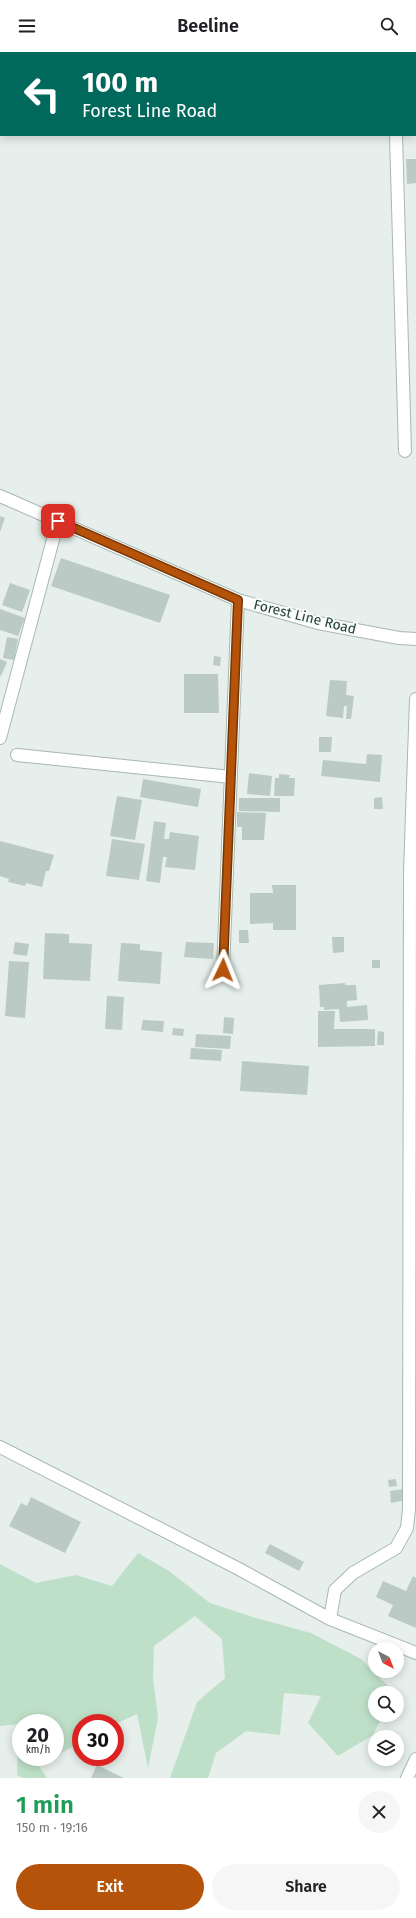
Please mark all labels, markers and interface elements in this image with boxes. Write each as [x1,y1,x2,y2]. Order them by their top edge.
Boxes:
icon: menu [16,15,38,37]
text: Beeline [177,15,239,37]
icon: search [378,15,400,37]
text: 100 m [82,66,158,99]
icon: left [16,68,68,120]
text: Forest Line Road [82,100,217,122]
pin [41,504,75,538]
icon: arrive [47,510,69,532]
street label: Forest Line Road [252,596,358,638]
position arrow [202,949,244,991]
north arrow [368,1642,404,1678]
map controls [368,1642,404,1766]
button: search [368,1686,404,1722]
speed limit sign: 30 [72,1714,124,1766]
text: 20 [27,1723,49,1747]
button: layers [368,1730,404,1766]
text: km/h [26,1744,50,1756]
text: 1 min [16,1791,74,1819]
button: close [358,1791,400,1833]
text: 150 m · 19:16 [16,1820,88,1835]
button: Exit [16,1864,204,1910]
button: Share [212,1864,400,1910]

